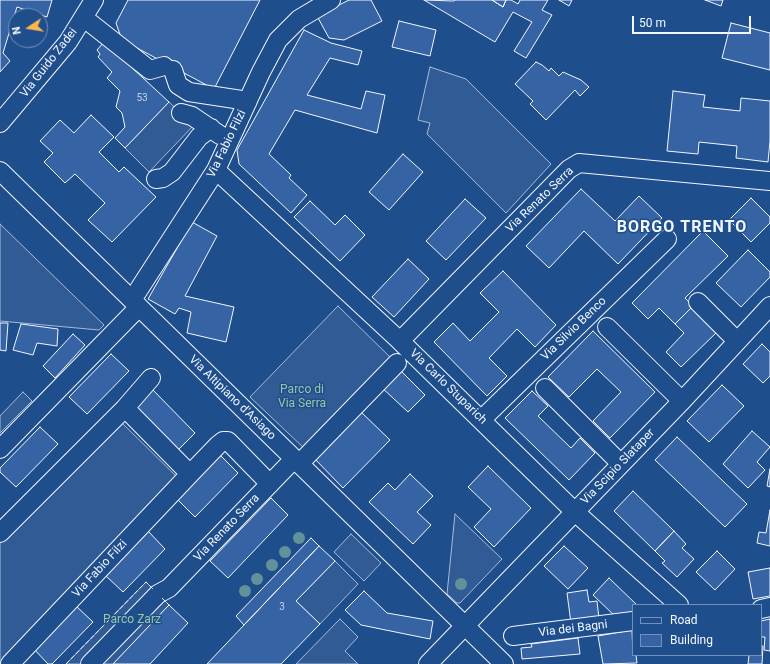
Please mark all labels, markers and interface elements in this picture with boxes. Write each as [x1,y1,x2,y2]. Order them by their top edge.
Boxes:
north arrow [8,8,48,48]
scale bar [634,8,753,34]
text: 50 m [639,16,666,30]
text: N [10,25,24,36]
street label: Via Guido Zadei [17,25,81,101]
house number: 53 [136,92,148,104]
street label: Via Fabio Filzi [204,108,250,180]
street label: Via Renato Serra [503,164,577,236]
district label: BORGO TRENTO [617,218,747,238]
street label: Via Silvio Benco [538,294,610,364]
street label: Via Carlo Stuparich [406,346,490,428]
street label: Via Altipiano d'Asiago [185,353,279,443]
park label: Parco di Via Serra [278,383,326,411]
street label: Via Scipio Slataper [578,426,658,508]
street label: Via Renato Serra [191,491,263,565]
street label: Via Fabio Filzi [70,537,130,601]
house number: 3 [279,601,285,613]
legend [632,604,762,656]
park label: Parco Zarz [103,613,161,627]
text: Road [670,613,698,627]
street label: Via dei Bagni [538,618,608,640]
text: Building [670,633,713,647]

